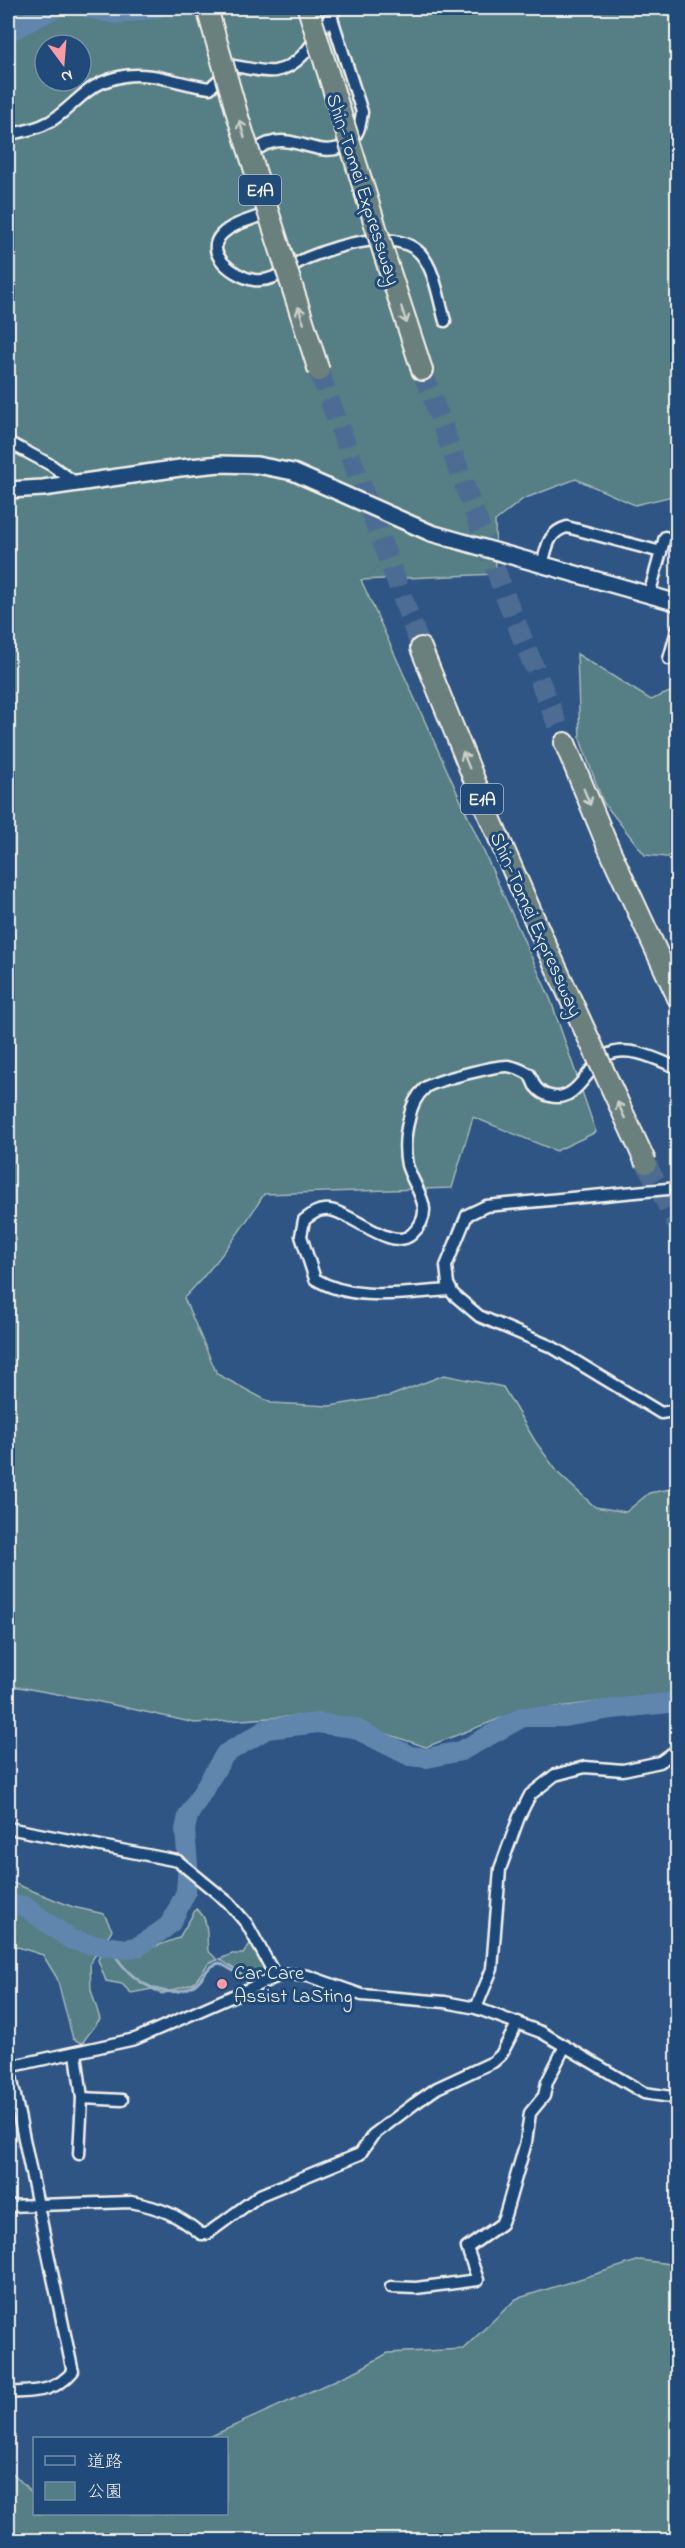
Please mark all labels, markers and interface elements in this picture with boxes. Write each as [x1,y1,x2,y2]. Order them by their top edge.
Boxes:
north arrow [33,33,93,93]
text: N [58,62,75,89]
street label: Shin-Tomei Expressway [317,90,406,289]
one-way arrow [236,120,247,139]
road number: E1A [239,175,281,205]
one-way arrow [399,305,410,324]
one-way arrow [294,306,305,325]
one-way arrow [460,751,471,769]
road number: E1A [461,784,503,814]
one-way arrow [582,787,593,805]
street label: Shin-Tomei Expressway [481,828,589,1022]
one-way arrow [614,1102,626,1120]
place label: Car Care Assist LaSting [234,1960,352,2013]
marker: Car Care Assist LaSting [215,1977,229,1991]
legend [33,2437,228,2515]
text: 道路 [87,2450,123,2476]
text: 公園 [87,2480,123,2506]

